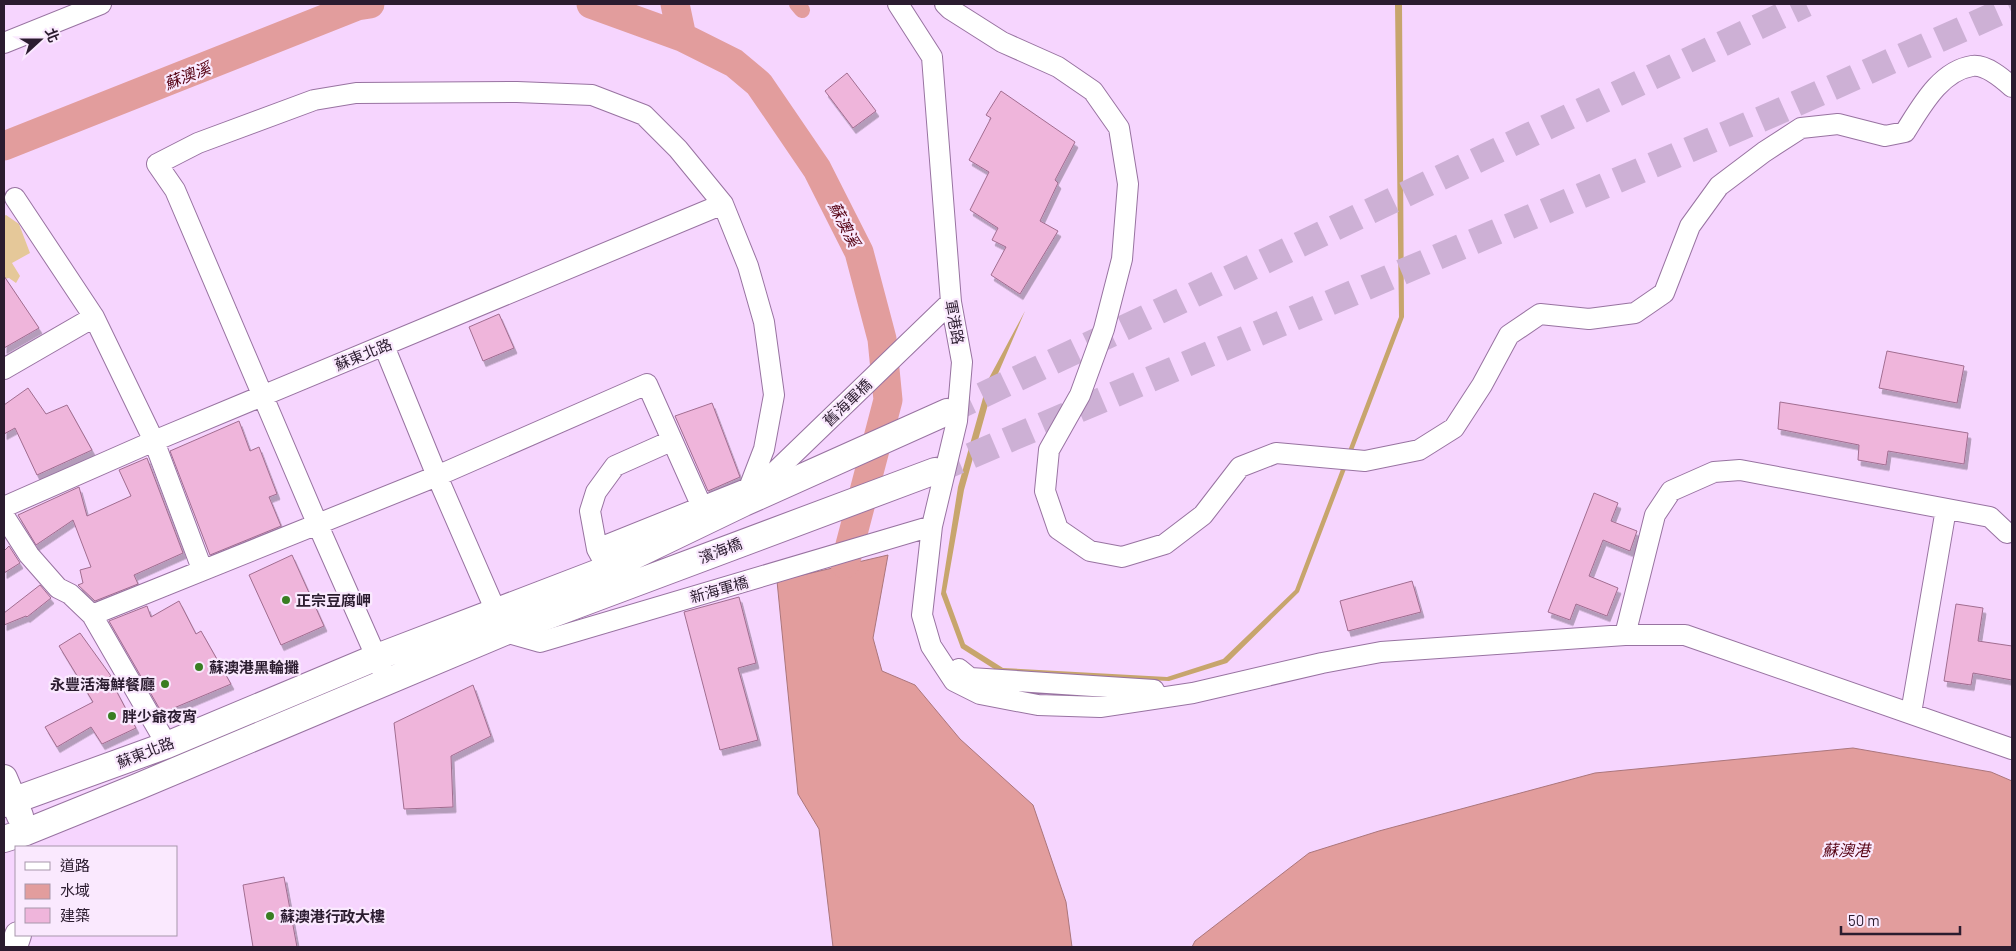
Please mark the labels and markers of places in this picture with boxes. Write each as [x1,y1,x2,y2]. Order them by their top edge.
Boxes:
place label: 正宗豆腐岬 [296,591,371,609]
marker: 正宗豆腐岬 [280,594,292,606]
place label: 蘇澳港黑輪攤 [209,658,299,676]
marker: 蘇澳港黑輪攤 [193,661,205,673]
place label: 永豐活海鮮餐廳 [50,675,155,693]
marker: 永豐活海鮮餐廳 [159,678,171,690]
place label: 胖少爺夜宵 [122,707,197,725]
marker: 胖少爺夜宵 [106,710,118,722]
place label: 蘇澳港行政大樓 [280,907,385,925]
marker: 蘇澳港行政大樓 [264,910,276,922]

